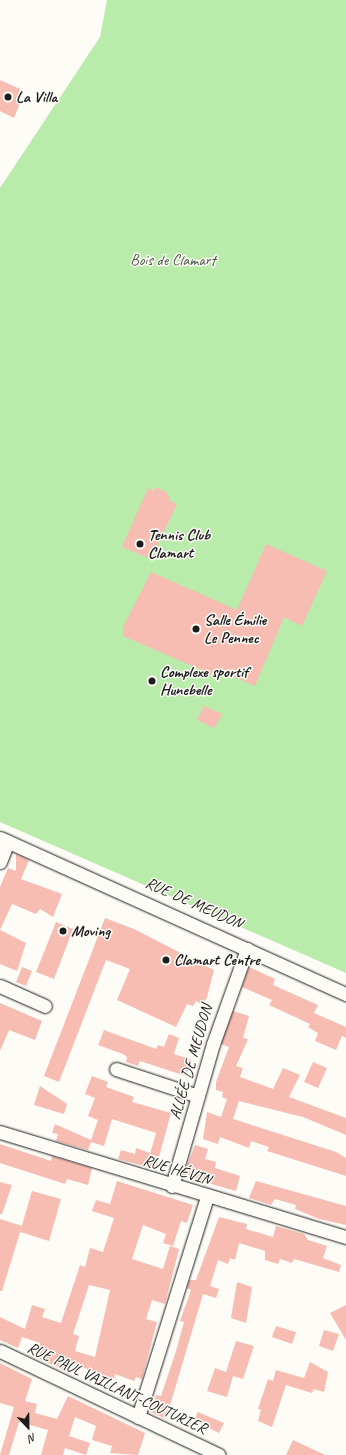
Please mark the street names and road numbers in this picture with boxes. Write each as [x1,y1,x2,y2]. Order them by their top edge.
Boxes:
street label: RUE DE MEUDON [143,873,245,933]
street label: ALLÉE DE MEUDON [166,1003,216,1121]
street label: RUE HÉVIN [141,1151,213,1189]
street label: RUE PAUL VAILLANT-COUTURIER [24,1338,210,1438]

